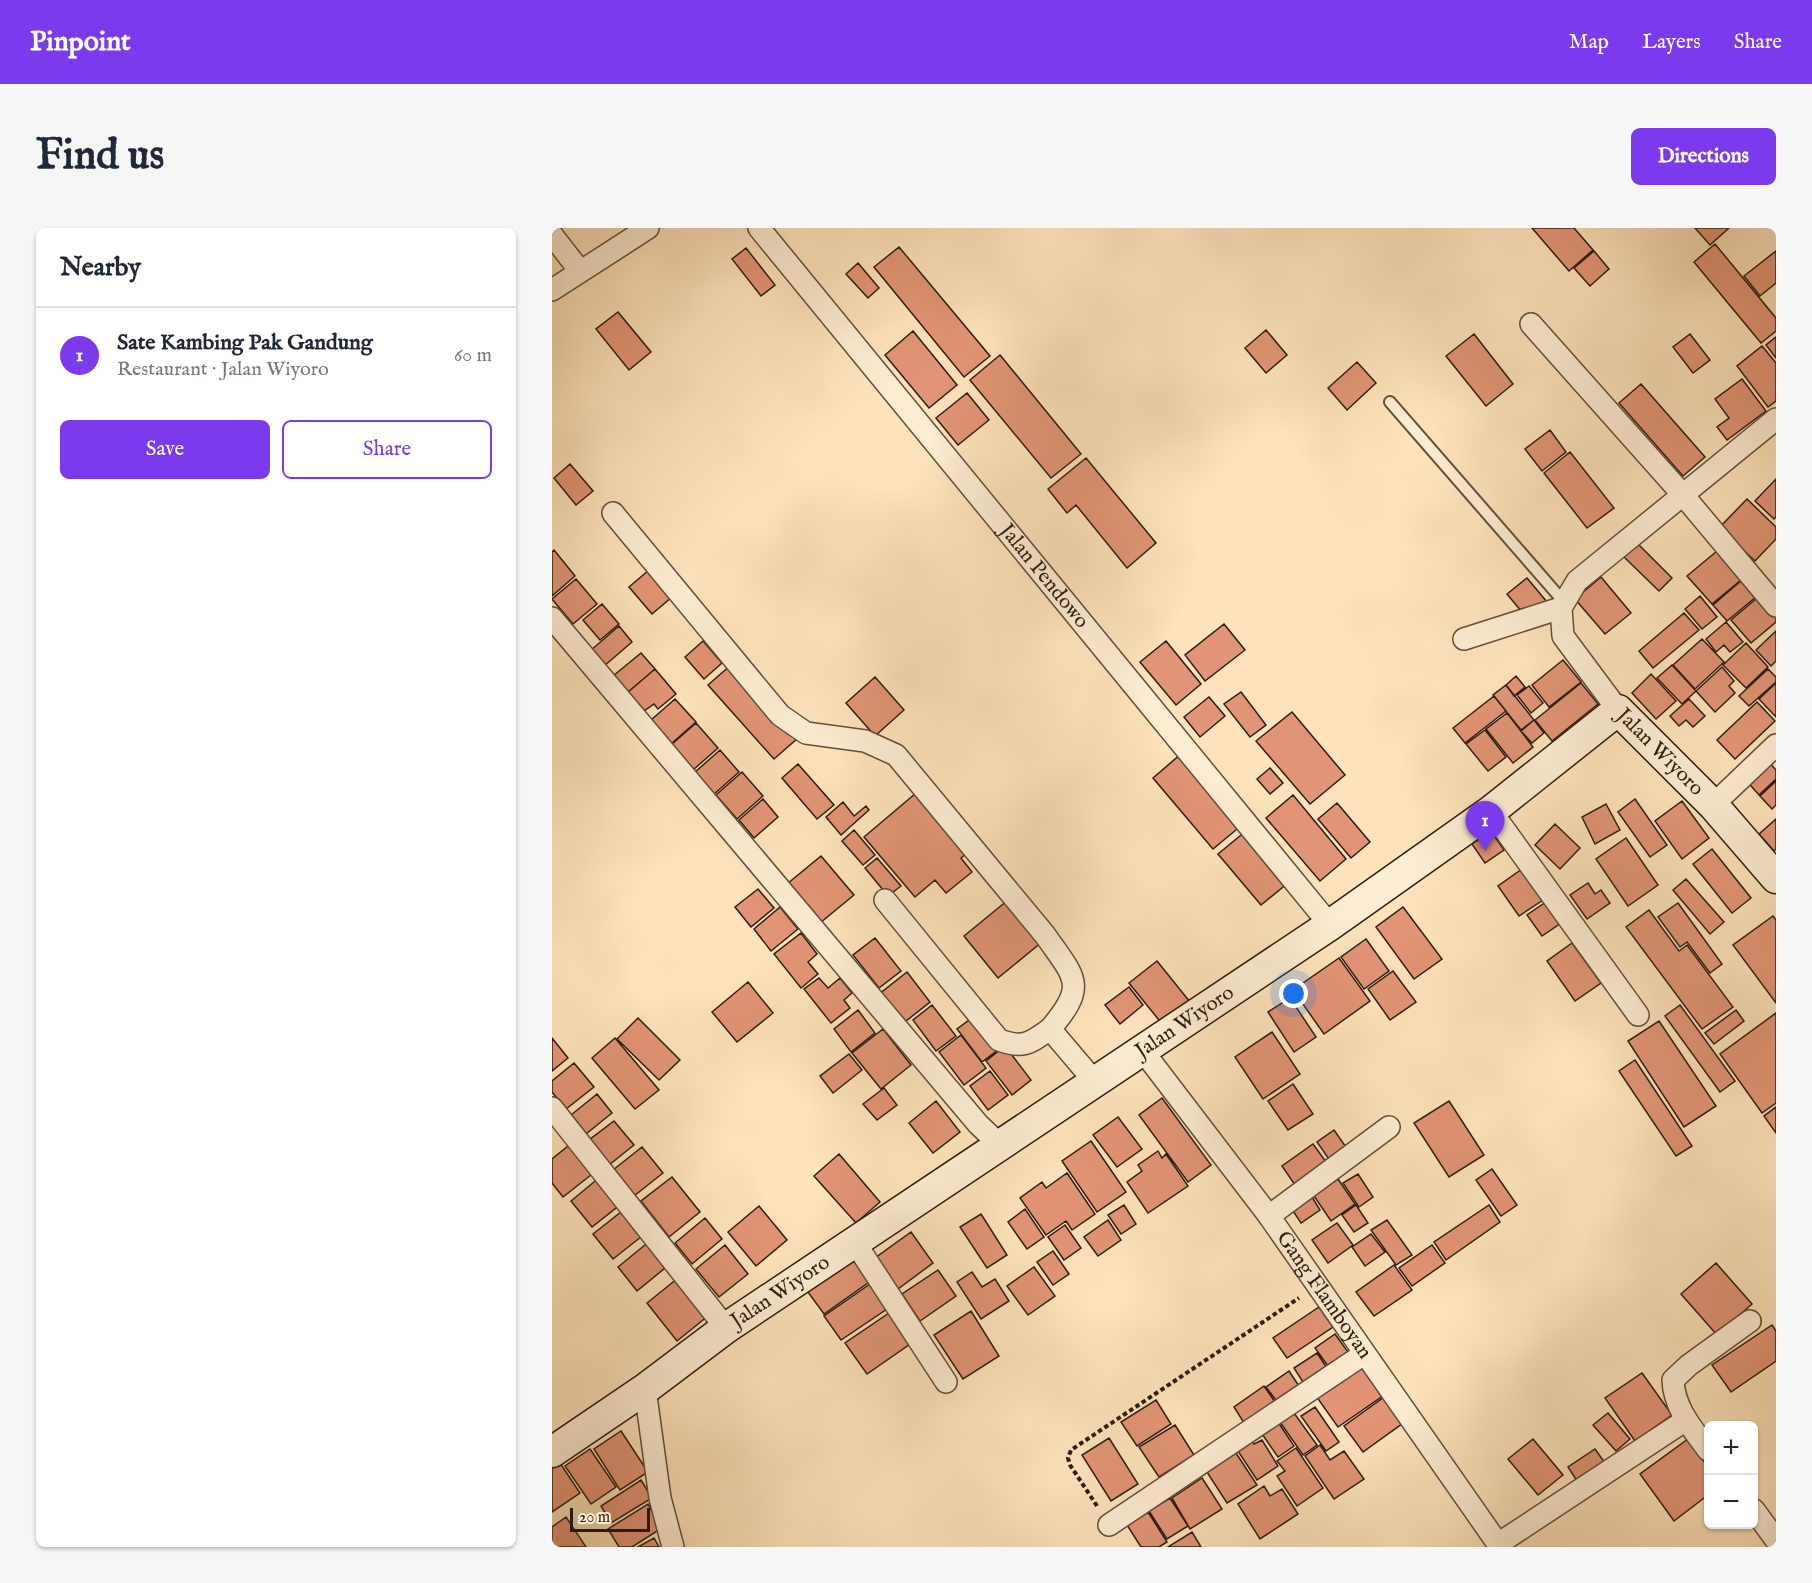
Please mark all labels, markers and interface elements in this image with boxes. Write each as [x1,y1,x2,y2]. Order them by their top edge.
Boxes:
text: Pinpoint [30,25,131,60]
text: Map [1569,29,1609,56]
text: Layers [1642,29,1701,56]
text: Share [1734,29,1782,56]
button: Directions [1631,128,1776,185]
text: Find us [36,130,164,183]
text: Nearby [60,251,141,284]
text: Sate Kambing Pak Gandung [117,329,373,357]
text: 1 [76,343,83,368]
text: 60 m [454,343,492,368]
text: Restaurant · Jalan Wiyoro [117,357,329,382]
button: Save [60,420,270,479]
button: Share [282,420,492,479]
street label: Jalan Pendowo [992,517,1095,634]
street label: Jalan Wiyoro [1609,701,1710,802]
pin: 1 [1466,802,1504,851]
street label: Jalan Wiyoro [1128,979,1239,1066]
your location [1279,979,1308,1008]
street label: Gang Flamboyan [1270,1226,1378,1364]
street label: Jalan Wiyoro [724,1249,835,1336]
map controls [1704,1421,1758,1529]
button: + [1704,1421,1758,1475]
button: − [1704,1475,1758,1529]
scale bar [570,1505,650,1532]
text: 20 m [579,1508,610,1528]

